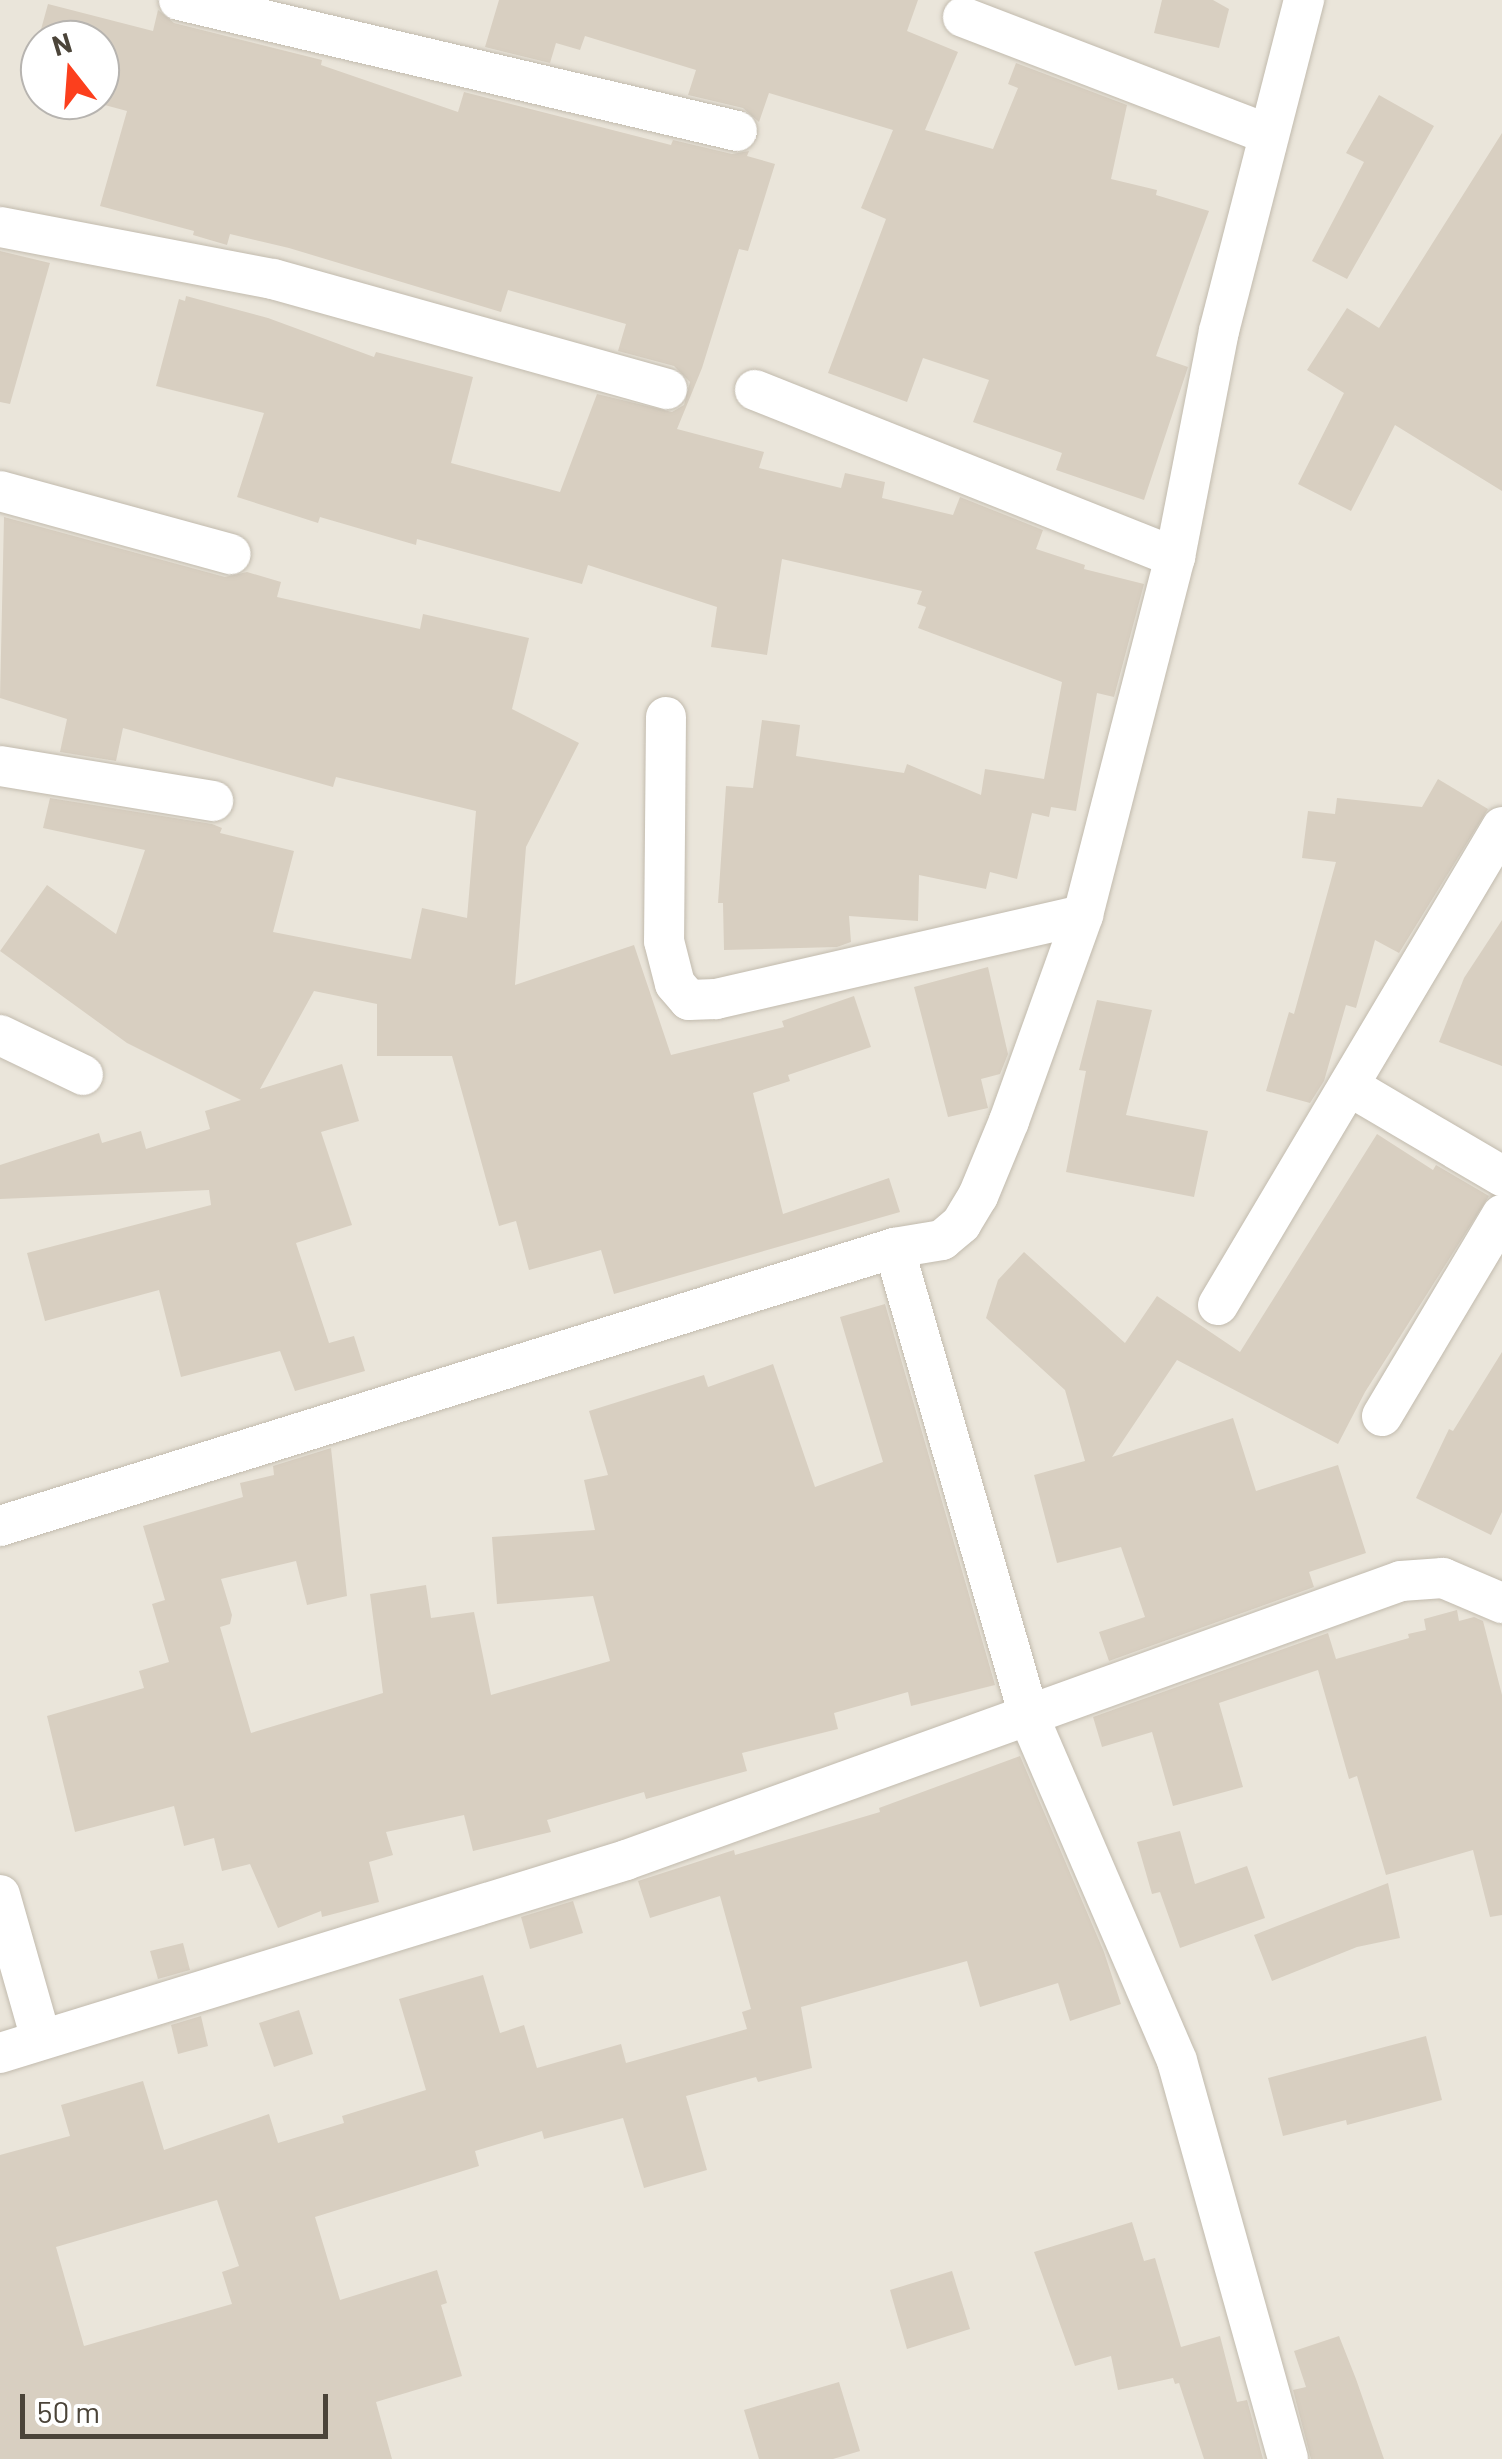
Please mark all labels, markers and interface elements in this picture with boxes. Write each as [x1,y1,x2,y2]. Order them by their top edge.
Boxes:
north arrow [20,20,120,120]
text: N [48,24,76,62]
scale bar [25,2374,332,2436]
text: 50 m [37,2393,100,2429]

